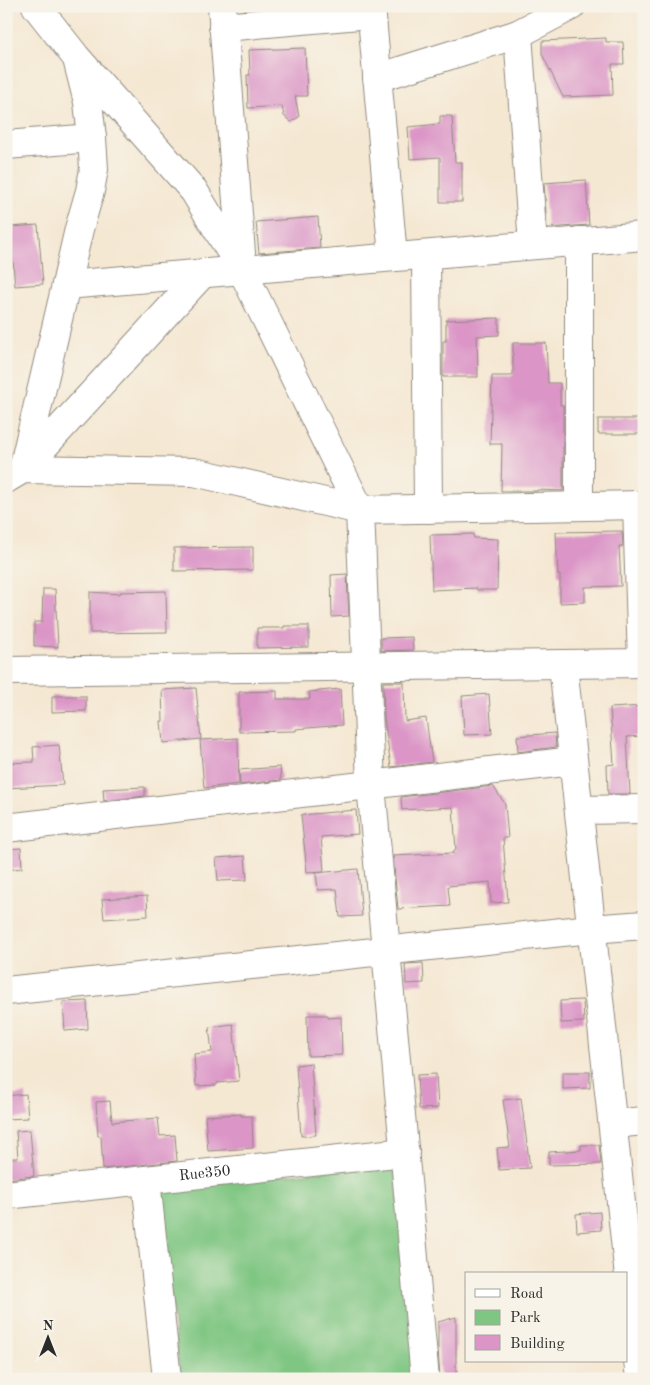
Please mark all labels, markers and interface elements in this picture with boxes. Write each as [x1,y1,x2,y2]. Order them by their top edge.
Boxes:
street label: Rue350 [178,1163,231,1184]
legend [465,1272,628,1362]
text: Road [510,1287,544,1302]
text: Park [510,1311,541,1326]
north arrow [22,1312,72,1362]
text: N [43,1319,54,1333]
text: Building [510,1337,565,1352]

